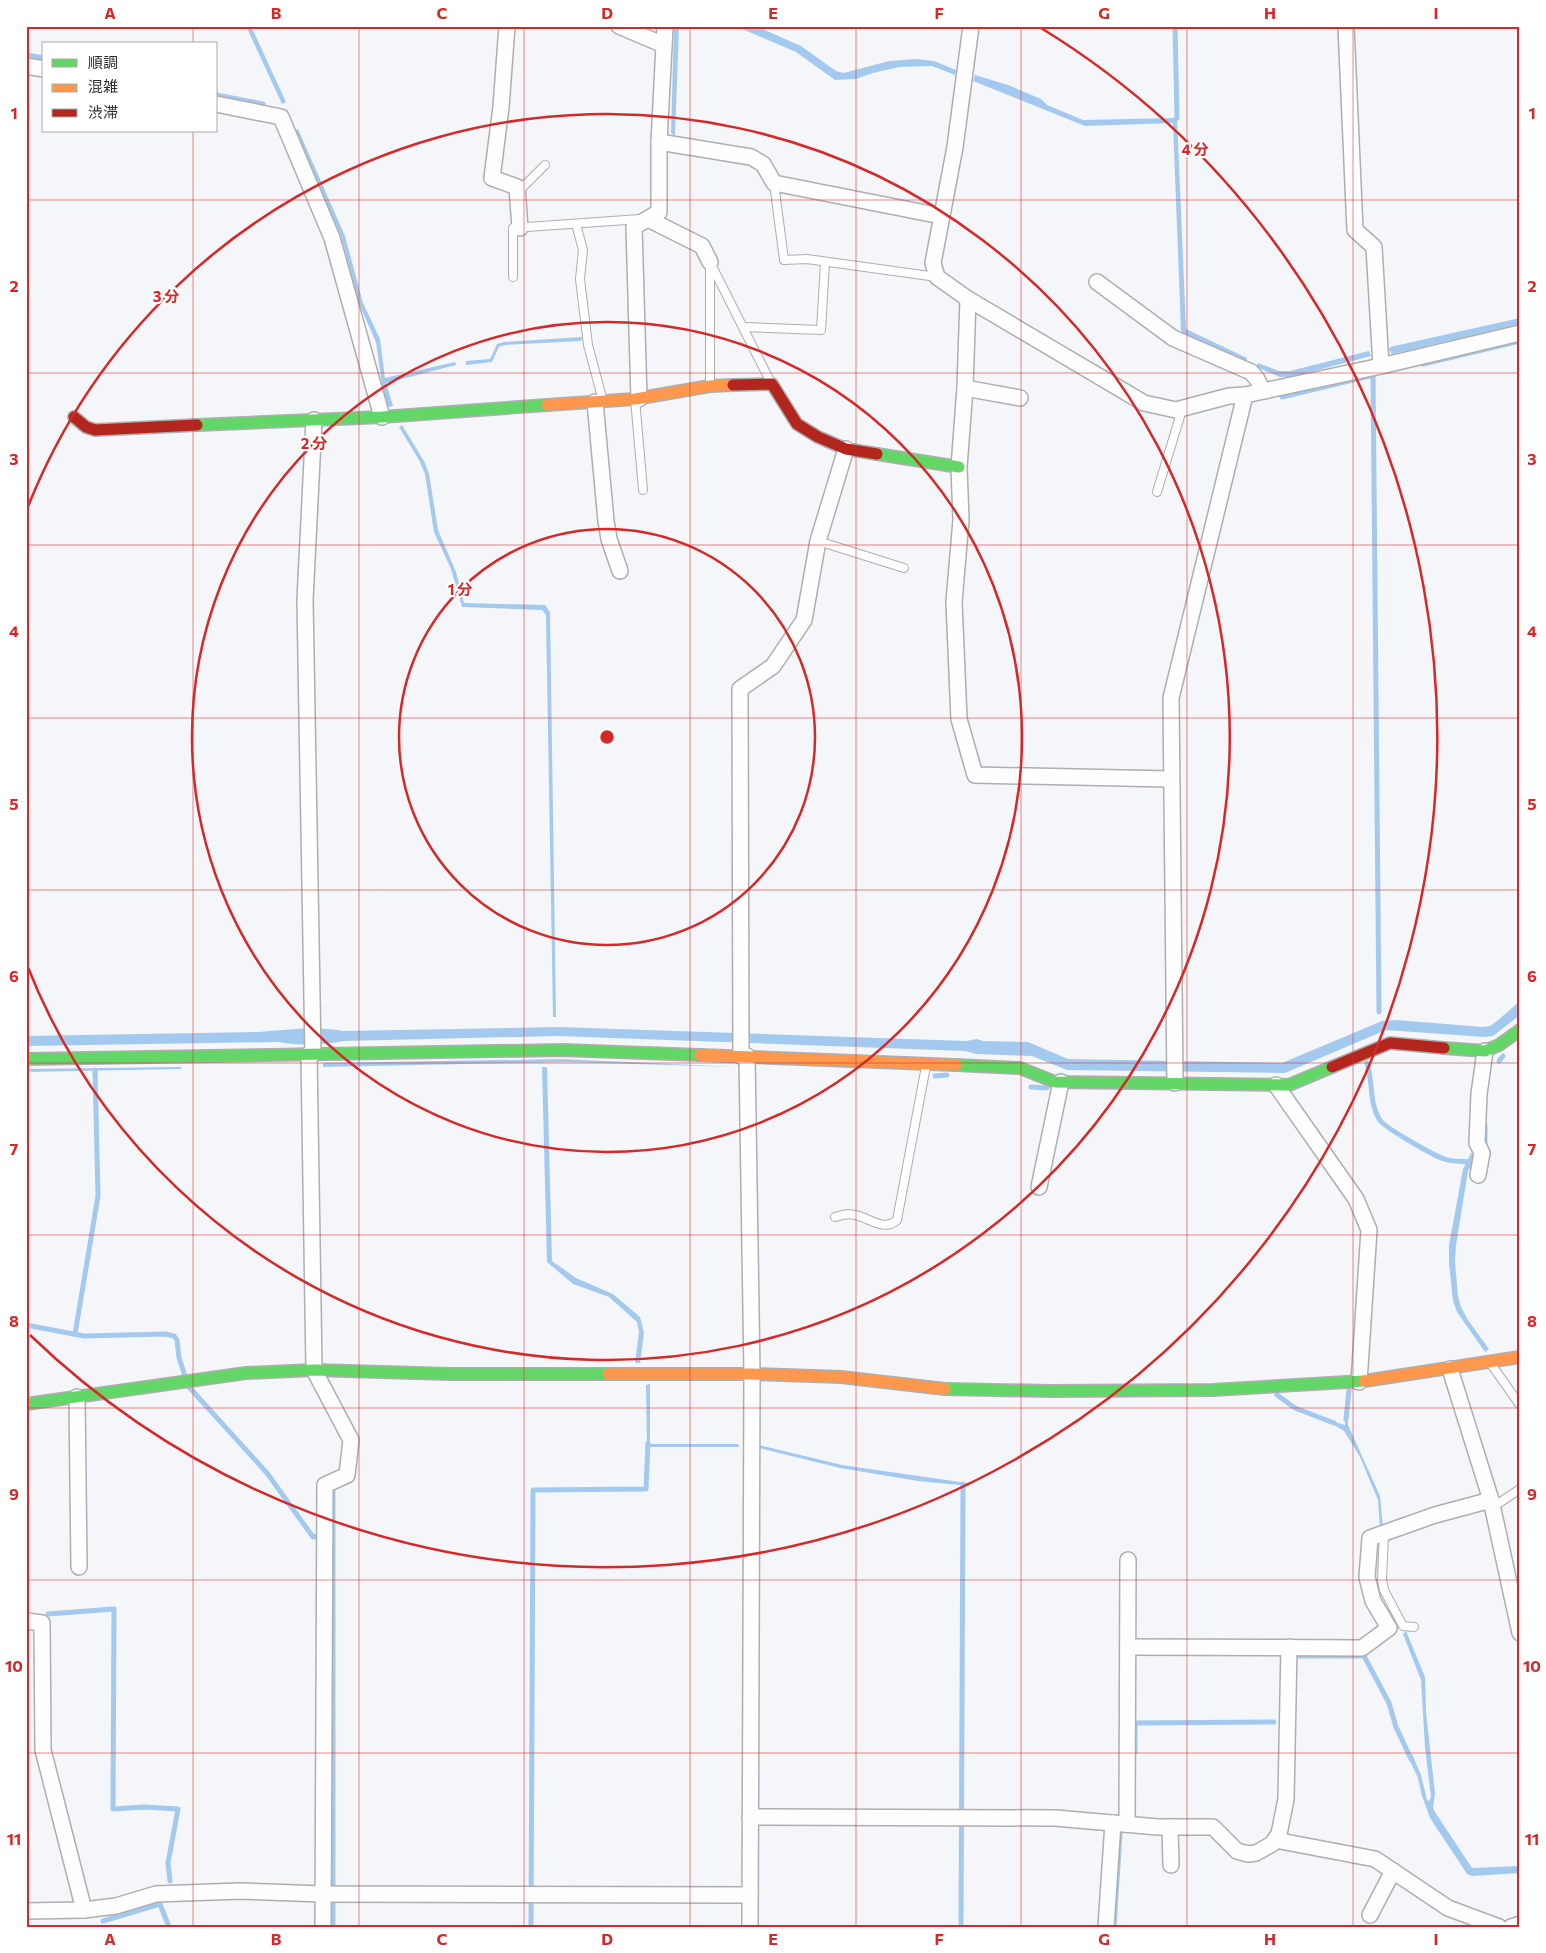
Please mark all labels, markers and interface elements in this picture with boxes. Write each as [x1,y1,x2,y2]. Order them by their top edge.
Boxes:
text: A [104,3,116,22]
text: B [271,3,282,22]
text: C [437,3,448,22]
text: D [601,3,613,22]
text: E [768,3,778,22]
text: F [934,3,944,22]
text: G [1098,3,1110,22]
text: H [1264,3,1276,22]
text: I [1433,3,1439,22]
legend [42,42,218,132]
text: 順調 [88,53,118,71]
text: 混雑 [88,77,118,95]
text: 1 [10,103,18,122]
text: 渋滞 [88,103,118,121]
text: 1 [1528,103,1536,122]
text: 4 分 [1181,140,1209,158]
text: 2 [9,276,19,295]
text: 2 [1527,276,1537,295]
text: 3 分 [153,287,179,305]
text: 2 分 [301,434,327,452]
text: 3 [9,449,19,468]
text: 3 [1527,449,1537,468]
text: 1 分 [448,580,472,598]
text: 4 [9,621,19,640]
text: 4 [1527,621,1537,640]
centre of rings [598,728,616,746]
text: 5 [9,794,19,813]
text: 5 [1527,794,1537,813]
text: 6 [9,966,19,985]
text: 6 [1527,966,1537,985]
text: 7 [10,1139,19,1158]
text: 7 [1528,1139,1537,1158]
text: 8 [9,1311,19,1330]
text: 8 [1527,1311,1537,1330]
text: 9 [9,1484,19,1503]
text: 9 [1527,1484,1537,1503]
text: 10 [5,1656,23,1675]
text: 10 [1523,1656,1541,1675]
text: 11 [7,1829,21,1848]
text: 11 [1525,1829,1539,1848]
text: A [104,1929,116,1948]
text: B [271,1929,282,1948]
text: C [437,1929,448,1948]
text: D [601,1929,613,1948]
text: E [768,1929,778,1948]
text: F [934,1929,944,1948]
text: G [1098,1929,1110,1948]
text: H [1264,1929,1276,1948]
text: I [1433,1929,1439,1948]

